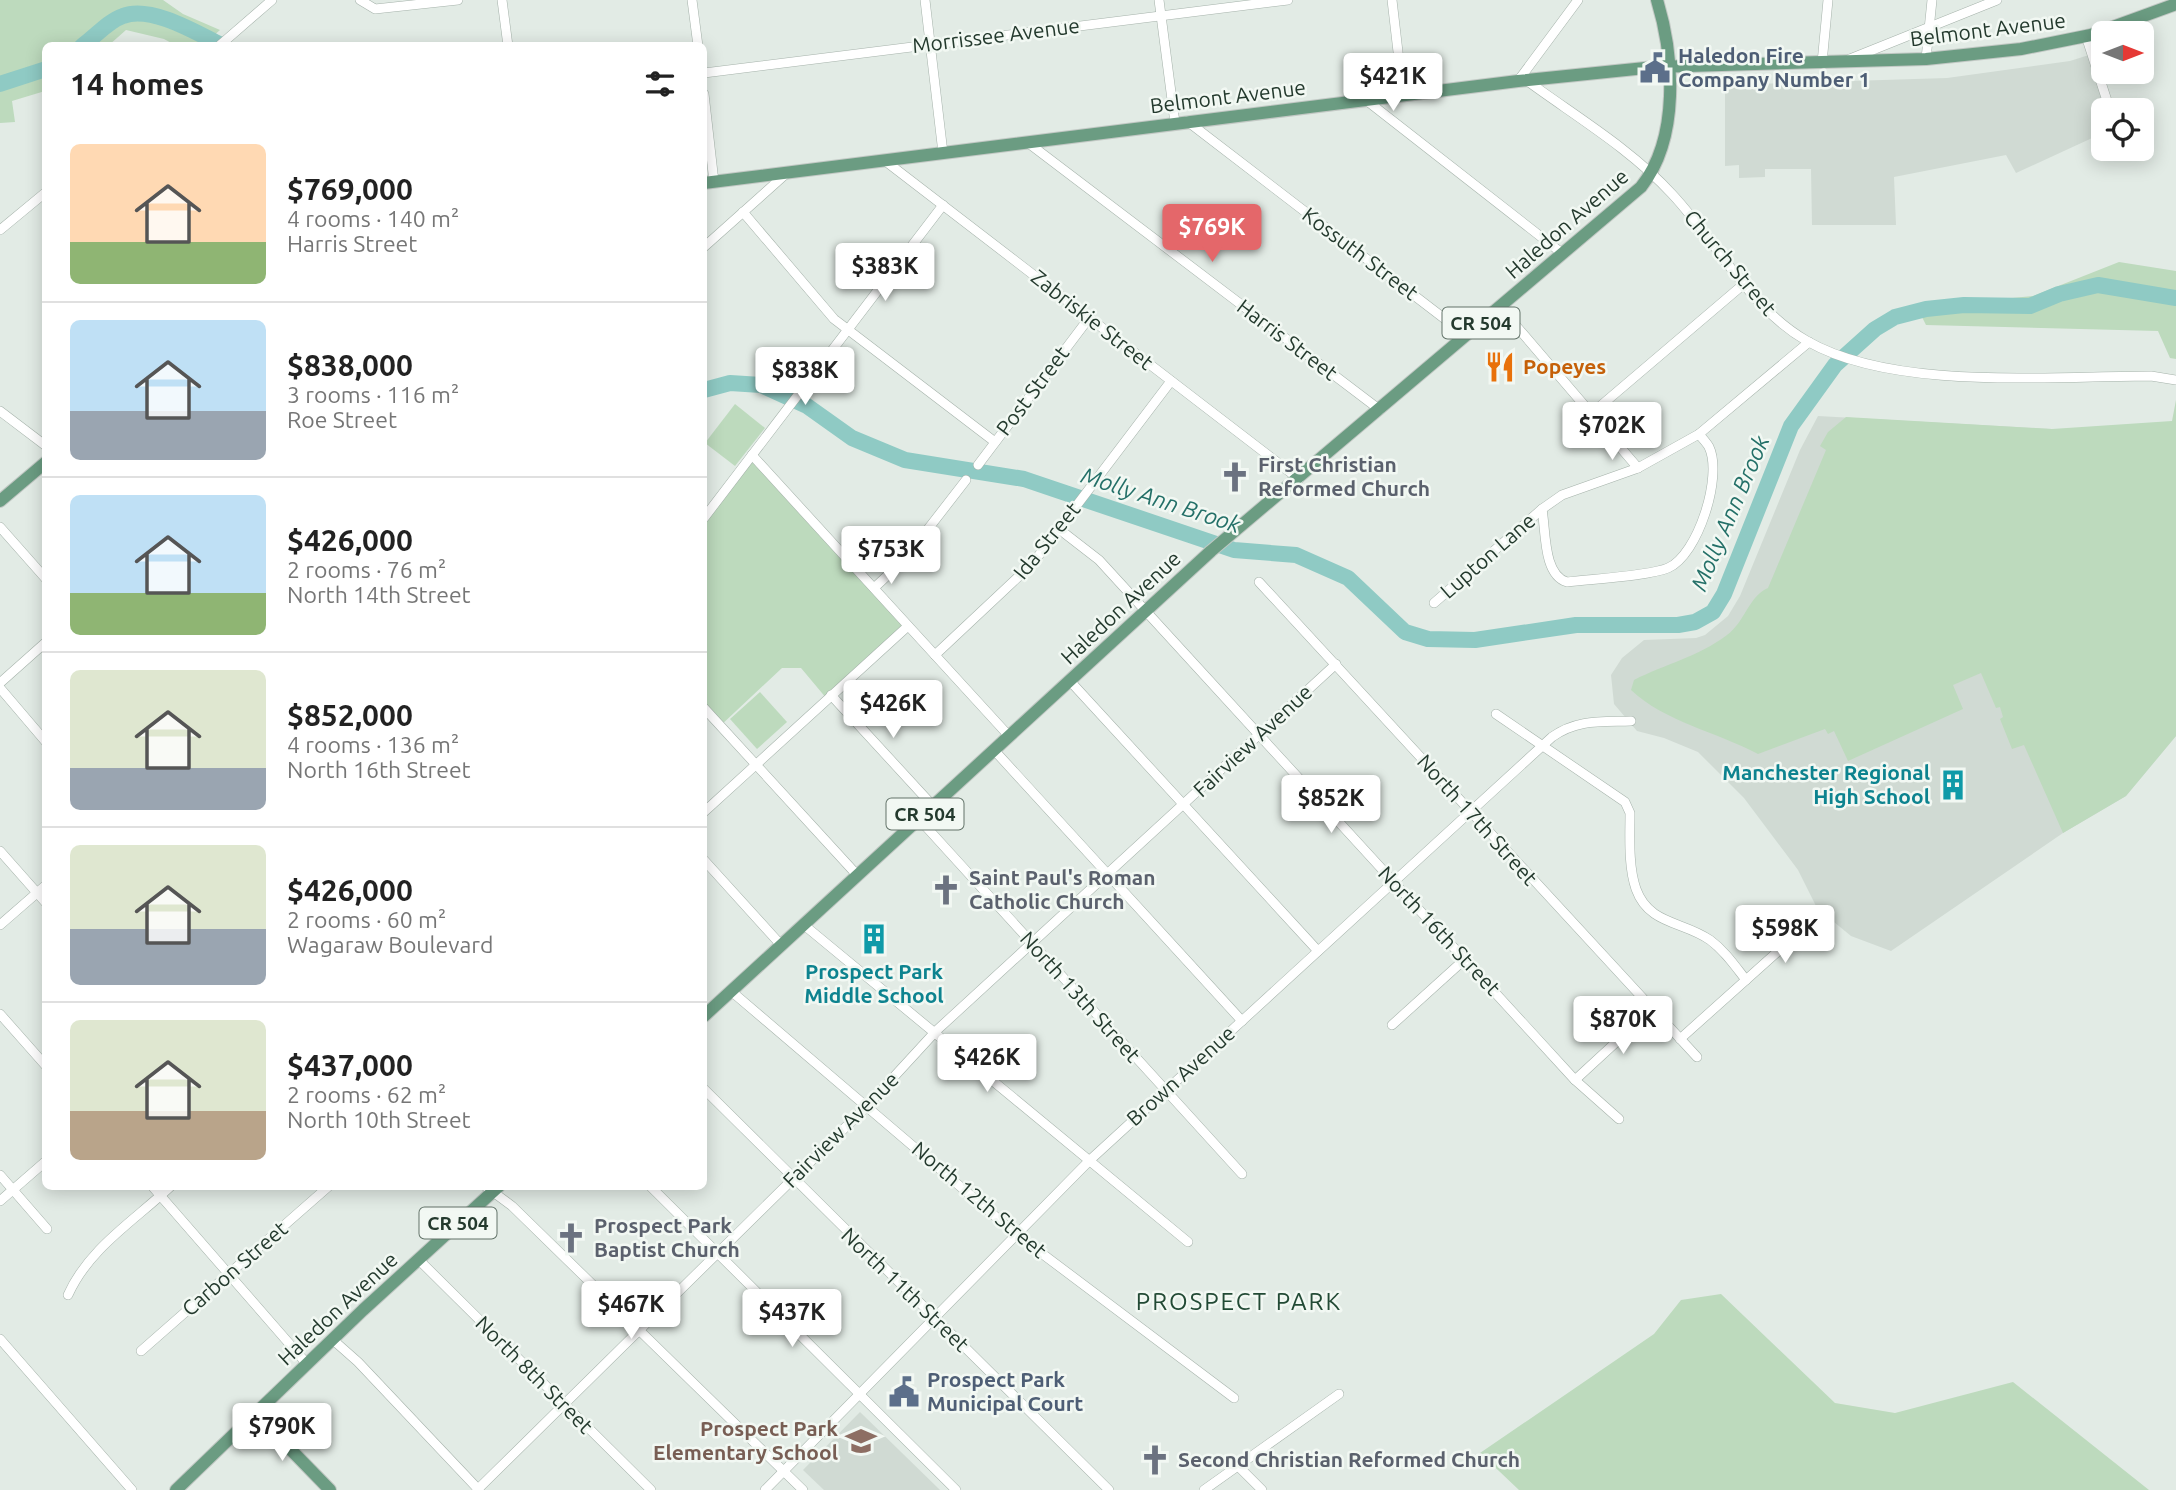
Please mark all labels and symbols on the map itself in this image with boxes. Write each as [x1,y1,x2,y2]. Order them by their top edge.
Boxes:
street label: Belmont Avenue [1909,8,2067,50]
street label: Morrissee Avenue [911,13,1081,57]
north arrow [2091,21,2154,84]
place label: Haledon Fire Company Number 1 [1678,43,1870,91]
public building icon: Haledon Fire Company Number 1 [1638,51,1672,85]
pin: $421K [1344,54,1442,113]
street label: Belmont Avenue [1149,75,1307,117]
street label: Haledon Avenue [1500,163,1633,283]
street label: Kossuth Street [1298,202,1423,305]
pin: $769K [1163,204,1261,264]
street label: Church Street [1680,205,1782,320]
pin: $383K [836,244,934,303]
street label: Zabriskie Street [1027,264,1158,374]
street label: Harris Street [1233,294,1342,385]
road number: CR 504 [1442,308,1520,338]
street label: Post Street [991,341,1074,440]
pin: $838K [756,348,854,407]
restaurant icon: Popeyes [1483,350,1517,384]
place label: Popeyes [1523,354,1606,378]
pin: $702K [1563,402,1661,462]
water label: Molly Ann Brook [1686,431,1774,594]
place label: First Christian Reformed Church [1258,452,1430,500]
church icon: First Christian Reformed Church [1218,460,1252,494]
water label: Molly Ann Brook [1078,462,1244,537]
street label: Ida Street [1008,497,1084,584]
street label: Lupton Lane [1435,508,1540,603]
pin: $753K [842,526,940,586]
street label: Haledon Avenue [1056,546,1185,669]
street label: Fairview Avenue [1188,679,1317,801]
pin: $426K [844,680,942,740]
street label: North 17th Street [1413,749,1543,890]
place label: Manchester Regional High School [1722,760,1930,808]
building icon: Manchester Regional High School [1936,768,1970,802]
pin: $852K [1282,776,1380,835]
road number: CR 504 [886,799,964,830]
street label: North 16th Street [1374,861,1506,1000]
place label: Saint Paul's Roman Catholic Church [969,865,1156,913]
church icon: Saint Paul's Roman Catholic Church [929,873,963,907]
pin: $598K [1736,906,1834,965]
building icon: Prospect Park Middle School [857,922,891,956]
street label: North 13th Street [1016,926,1146,1067]
place label: Prospect Park Middle School [804,959,944,1007]
pin: $870K [1574,996,1672,1056]
street label: Brown Avenue [1121,1020,1239,1130]
pin: $426K [938,1034,1036,1094]
street label: Fairview Avenue [778,1067,903,1192]
street label: North 12th Street [908,1136,1052,1262]
road number: CR 504 [420,1208,496,1238]
place label: Prospect Park Baptist Church [594,1213,740,1261]
street label: Carbon Street [177,1216,292,1320]
church icon: Prospect Park Baptist Church [554,1221,588,1255]
street label: North 11th Street [837,1222,974,1356]
street label: Haledon Avenue [273,1247,402,1370]
pin: $467K [582,1282,680,1341]
district label: PROSPECT PARK [1136,1288,1342,1315]
pin: $437K [743,1290,841,1349]
street label: North 8th Street [471,1311,598,1438]
place label: Prospect Park Municipal Court [927,1367,1083,1415]
public building icon: Prospect Park Municipal Court [887,1375,921,1409]
pin: $790K [233,1404,331,1463]
place label: Prospect Park Elementary School [653,1416,838,1464]
school or university icon: Prospect Park Elementary School [844,1424,878,1458]
church icon: Second Christian Reformed Church [1138,1443,1172,1477]
place label: Second Christian Reformed Church [1178,1447,1520,1471]

